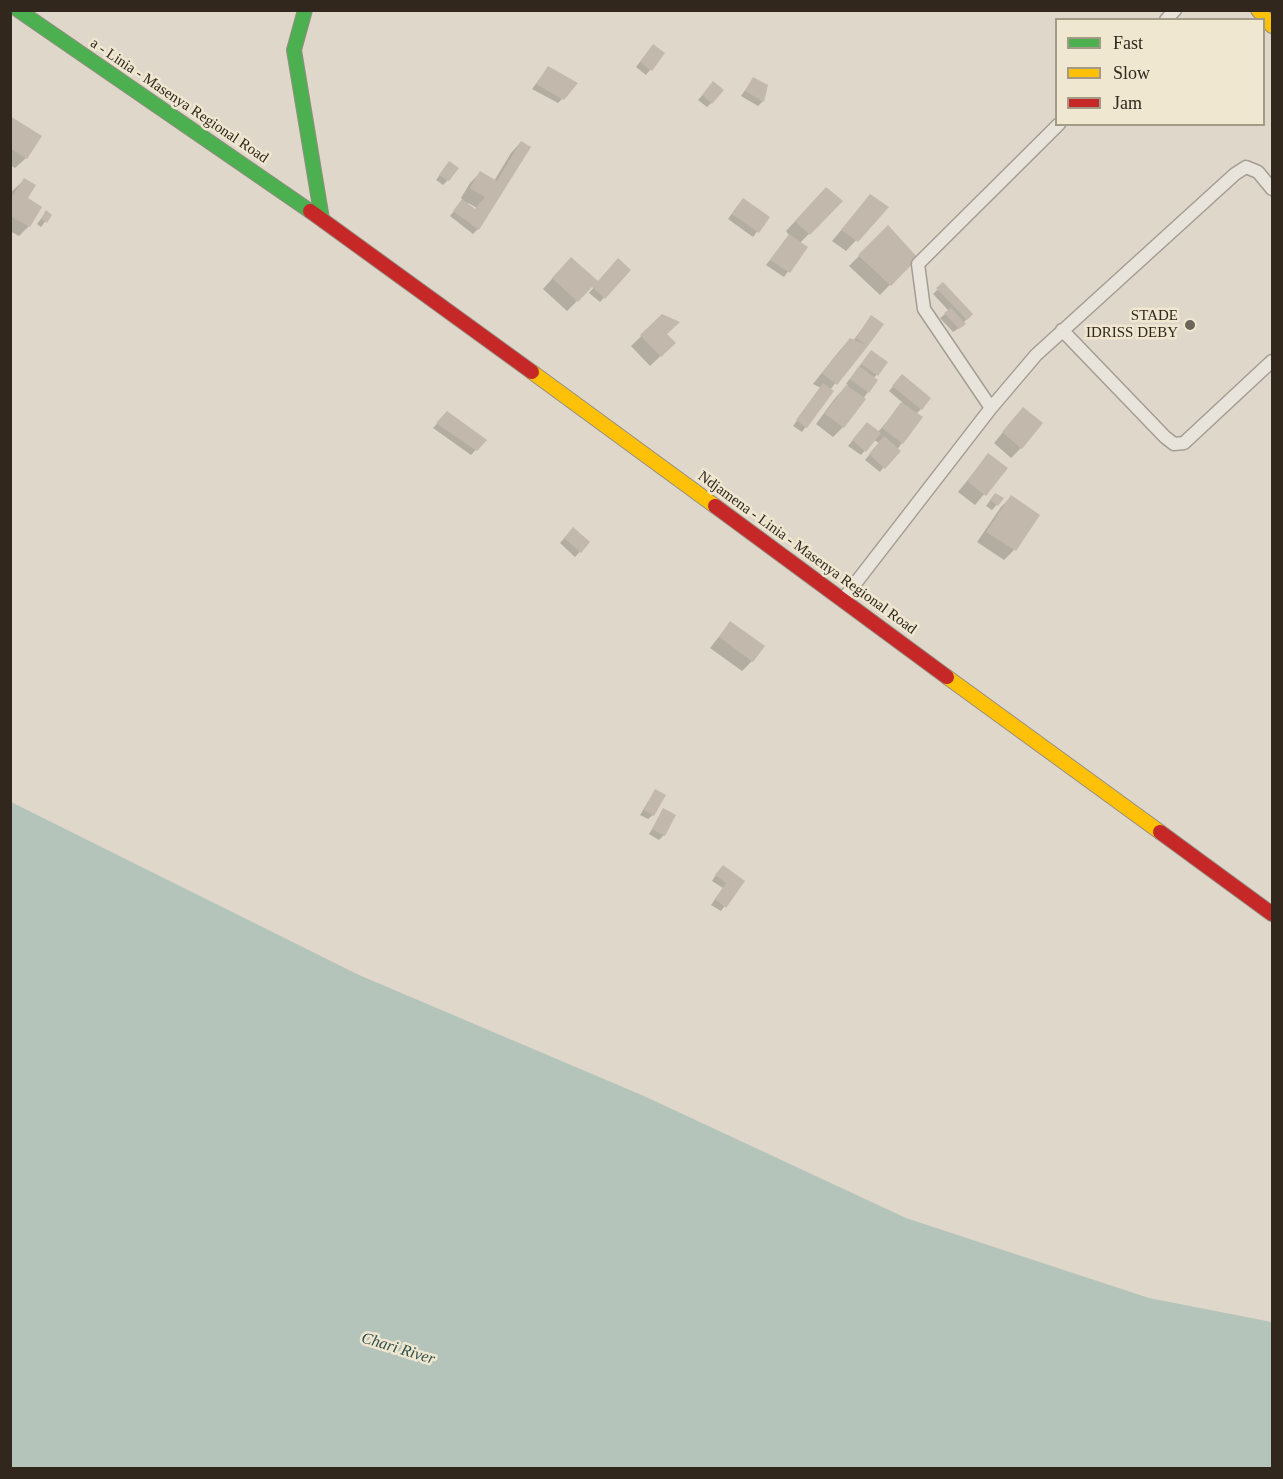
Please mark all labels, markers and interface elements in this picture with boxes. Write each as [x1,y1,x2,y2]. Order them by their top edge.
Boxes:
legend [1055,18,1265,126]
text: Fast [1113,33,1143,53]
street label: a - Linia - Masenya Regional Road [87,35,271,167]
text: Slow [1113,63,1150,83]
text: Jam [1113,93,1142,113]
place label: STADE IDRISS DEBY [1086,307,1178,342]
marker: STADE IDRISS DEBY [1183,318,1197,332]
street label: Ndjamena - Linia - Masenya Regional Road [694,468,920,638]
water label: Chari River [359,1329,437,1369]

